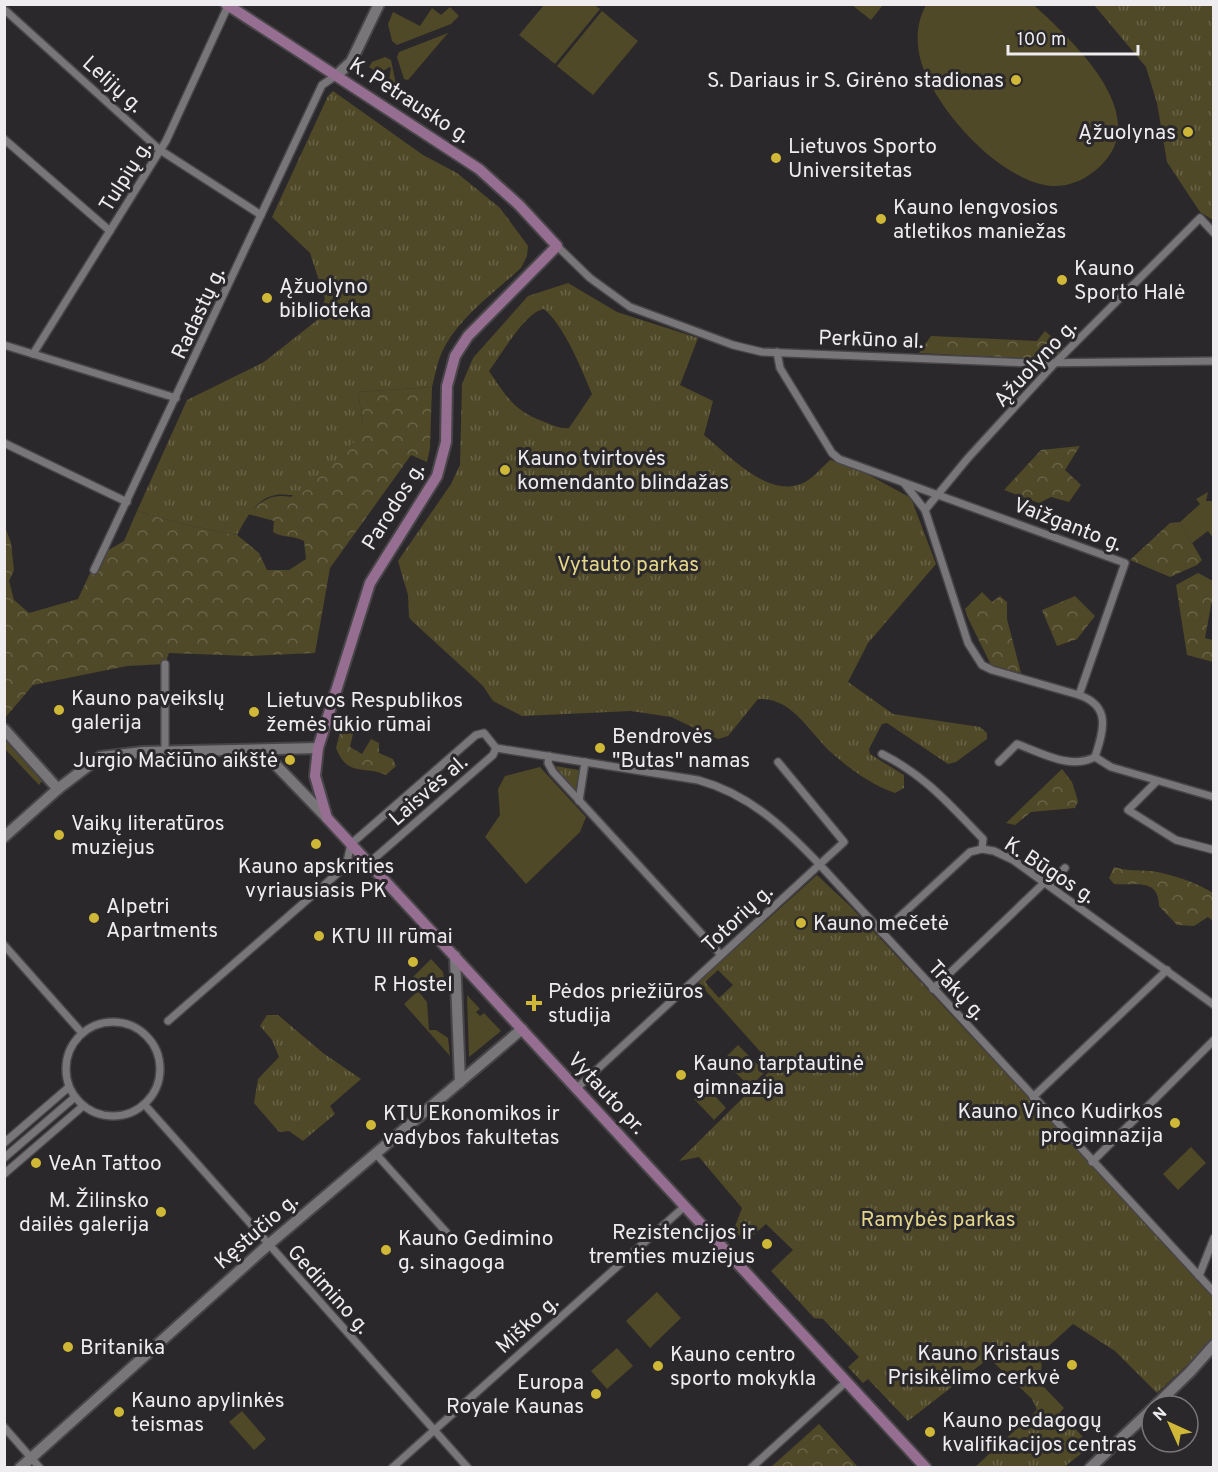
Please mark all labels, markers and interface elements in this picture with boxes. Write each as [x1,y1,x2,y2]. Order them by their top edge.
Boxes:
scale bar [1008,18,1138,56]
text: 100 m [1017,29,1066,52]
street label: Lelijų g. [76,51,148,120]
street label: K. Petrausko g. [343,52,475,150]
place label: S. Dariaus ir S. Girėno stadionas [707,68,1004,95]
marker: S. Dariaus ir S. Girėno stadionas [1009,73,1023,87]
place label: Ąžuolynas [1078,120,1176,147]
marker: Ąžuolynas [1181,125,1195,139]
place label: Lietuvos Sporto Universitetas [788,134,937,185]
street label: Tulpių g. [94,136,159,218]
marker: Lietuvos Sporto Universitetas [769,151,783,165]
place label: Kauno lengvosios atletikos maniežas [893,195,1066,246]
marker: Kauno lengvosios atletikos maniežas [874,212,888,226]
place label: Kauno Sporto Halė [1074,256,1185,307]
street label: Radastų g. [166,263,232,364]
marker: Kauno Sporto Halė [1055,273,1069,287]
place label: Ąžuolyno biblioteka [279,274,371,325]
marker: Ąžuolyno biblioteka [260,291,274,305]
street label: Ąžuolyno g. [989,314,1084,414]
street label: Perkūno al. [818,325,924,356]
place label: Kauno tvirtovės komendanto blindažas [517,446,729,497]
street label: Parodos g. [357,458,432,556]
marker: Kauno tvirtovės komendanto blindažas [498,463,512,477]
street label: Vaižganto g. [1009,492,1126,559]
park label: Vytauto parkas [557,552,699,579]
place label: Kauno paveikslų galerija [71,686,225,737]
place label: Lietuvos Respublikos žemės ūkio rūmai [266,688,463,739]
marker: Kauno paveikslų galerija [52,703,66,717]
marker: Lietuvos Respublikos žemės ūkio rūmai [247,705,261,719]
place label: Bendrovės "Butas" namas [612,724,750,775]
marker: Bendrovės "Butas" namas [593,741,607,755]
place label: Jurgio Mačiūno aikštė [73,748,278,775]
street label: Laisvės al. [384,750,474,833]
marker: Jurgio Mačiūno aikštė [283,753,297,767]
place label: Vaikų literatūros muziejus [71,811,225,862]
marker: Vaikų literatūros muziejus [52,828,66,842]
street label: K. Būgos g. [998,832,1100,911]
marker: Kauno apskrities vyriausiasis PK [309,837,323,851]
place label: Kauno apskrities vyriausiasis PK [238,854,394,905]
street label: Totorių g. [697,879,779,959]
place label: Alpetri Apartments [106,894,218,945]
marker: Alpetri Apartments [87,911,101,925]
place label: Kauno mečetė [813,911,949,938]
marker: Kauno mečetė [794,916,808,930]
place label: KTU III rūmai [331,924,453,951]
marker: KTU III rūmai [312,929,326,943]
marker: R Hostel [406,955,420,969]
street label: Trakų g. [921,955,991,1027]
place label: R Hostel [373,972,453,999]
place label: Pėdos priežiūros studija [548,979,704,1030]
marker: Pėdos priežiūros studija [525,994,543,1012]
street label: Vytauto pr. [561,1047,651,1141]
place label: Kauno tarptautinė gimnazija [693,1051,864,1102]
marker: Kauno tarptautinė gimnazija [674,1068,688,1082]
place label: Kauno Vinco Kudirkos progimnazija [957,1099,1163,1150]
place label: KTU Ekonomikos ir vadybos fakultetas [383,1101,560,1152]
marker: Kauno Vinco Kudirkos progimnazija [1168,1116,1182,1130]
marker: KTU Ekonomikos ir vadybos fakultetas [364,1118,378,1132]
place label: VeAn Tattoo [48,1151,162,1178]
marker: VeAn Tattoo [29,1156,43,1170]
place label: M. Žilinsko dailės galerija [19,1187,149,1239]
street label: Kęstučio g. [209,1188,305,1276]
marker: M. Žilinsko dailės galerija [154,1205,168,1219]
park label: Ramybės parkas [860,1207,1016,1234]
place label: Rezistencijos ir tremties muziejus [589,1220,755,1271]
place label: Kauno Gedimino g. sinagoga [398,1226,554,1277]
marker: Rezistencijos ir tremties muziejus [760,1237,774,1251]
street label: Gedimino g. [280,1239,375,1341]
marker: Kauno Gedimino g. sinagoga [379,1243,393,1257]
street label: Miško g. [491,1290,565,1360]
place label: Britanika [80,1335,165,1362]
marker: Britanika [61,1340,75,1354]
place label: Kauno Kristaus Prisikėlimo cerkvė [887,1341,1060,1392]
place label: Kauno centro sporto mokykla [670,1342,816,1393]
marker: Kauno Kristaus Prisikėlimo cerkvė [1065,1358,1079,1372]
marker: Kauno centro sporto mokykla [651,1359,665,1373]
place label: Europa Royale Kaunas [446,1370,584,1421]
marker: Europa Royale Kaunas [589,1387,603,1401]
place label: Kauno apylinkės teismas [131,1388,285,1439]
north arrow [1140,1394,1200,1454]
text: N [1150,1404,1172,1426]
marker: Kauno apylinkės teismas [112,1405,126,1419]
place label: Kauno pedagogų kvalifikacijos centras [942,1408,1137,1459]
marker: Kauno pedagogų kvalifikacijos centras [923,1425,937,1439]

